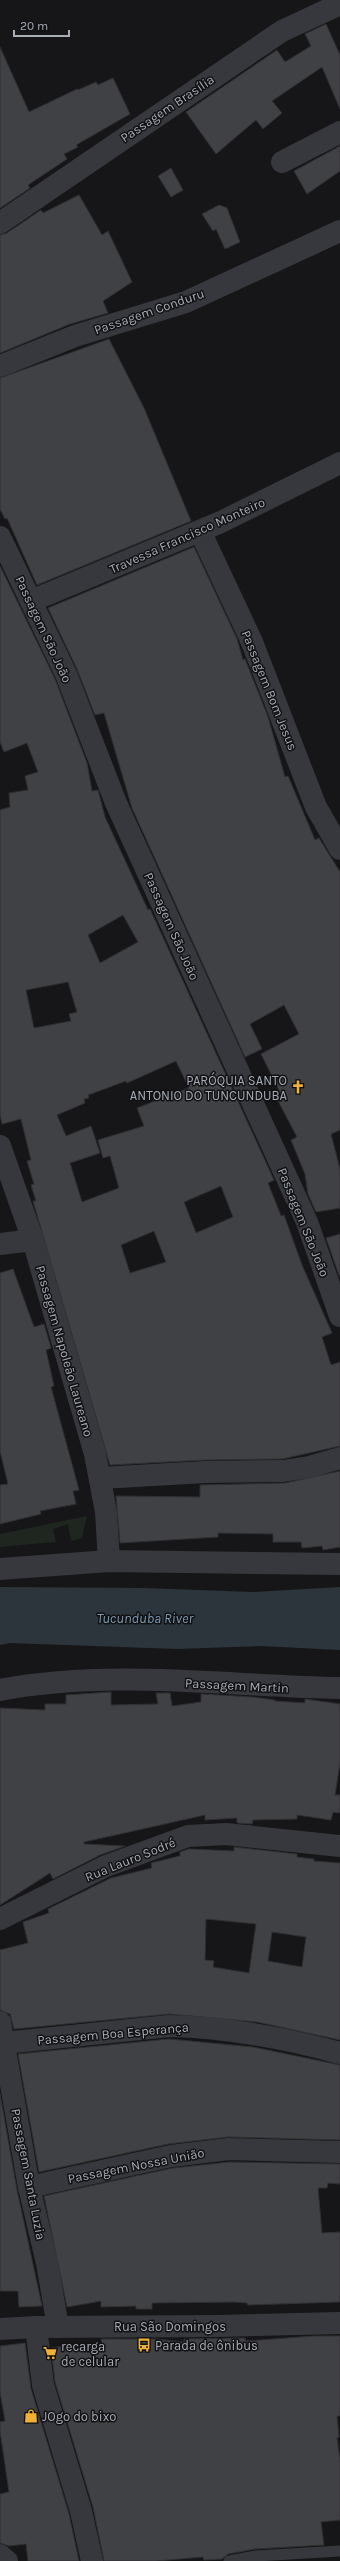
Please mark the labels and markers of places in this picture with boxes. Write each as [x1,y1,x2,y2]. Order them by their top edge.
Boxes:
place label: PARÓQUIA SANTO ANTONIO DO TUNCUNDUBA [130,1072,288,1103]
church icon: PARÓQUIA SANTO ANTONIO DO TUNCUNDUBA [290,1079,306,1095]
bus stop icon: Parada de ônibus [136,2337,152,2353]
place label: Parada de ônibus [155,2338,258,2353]
place label: recarga de celular [61,2339,119,2369]
supermarket icon: recarga de celular [42,2345,58,2361]
shop icon: JOgo do bixo [23,2408,39,2424]
place label: JOgo do bixo [42,2409,116,2424]

